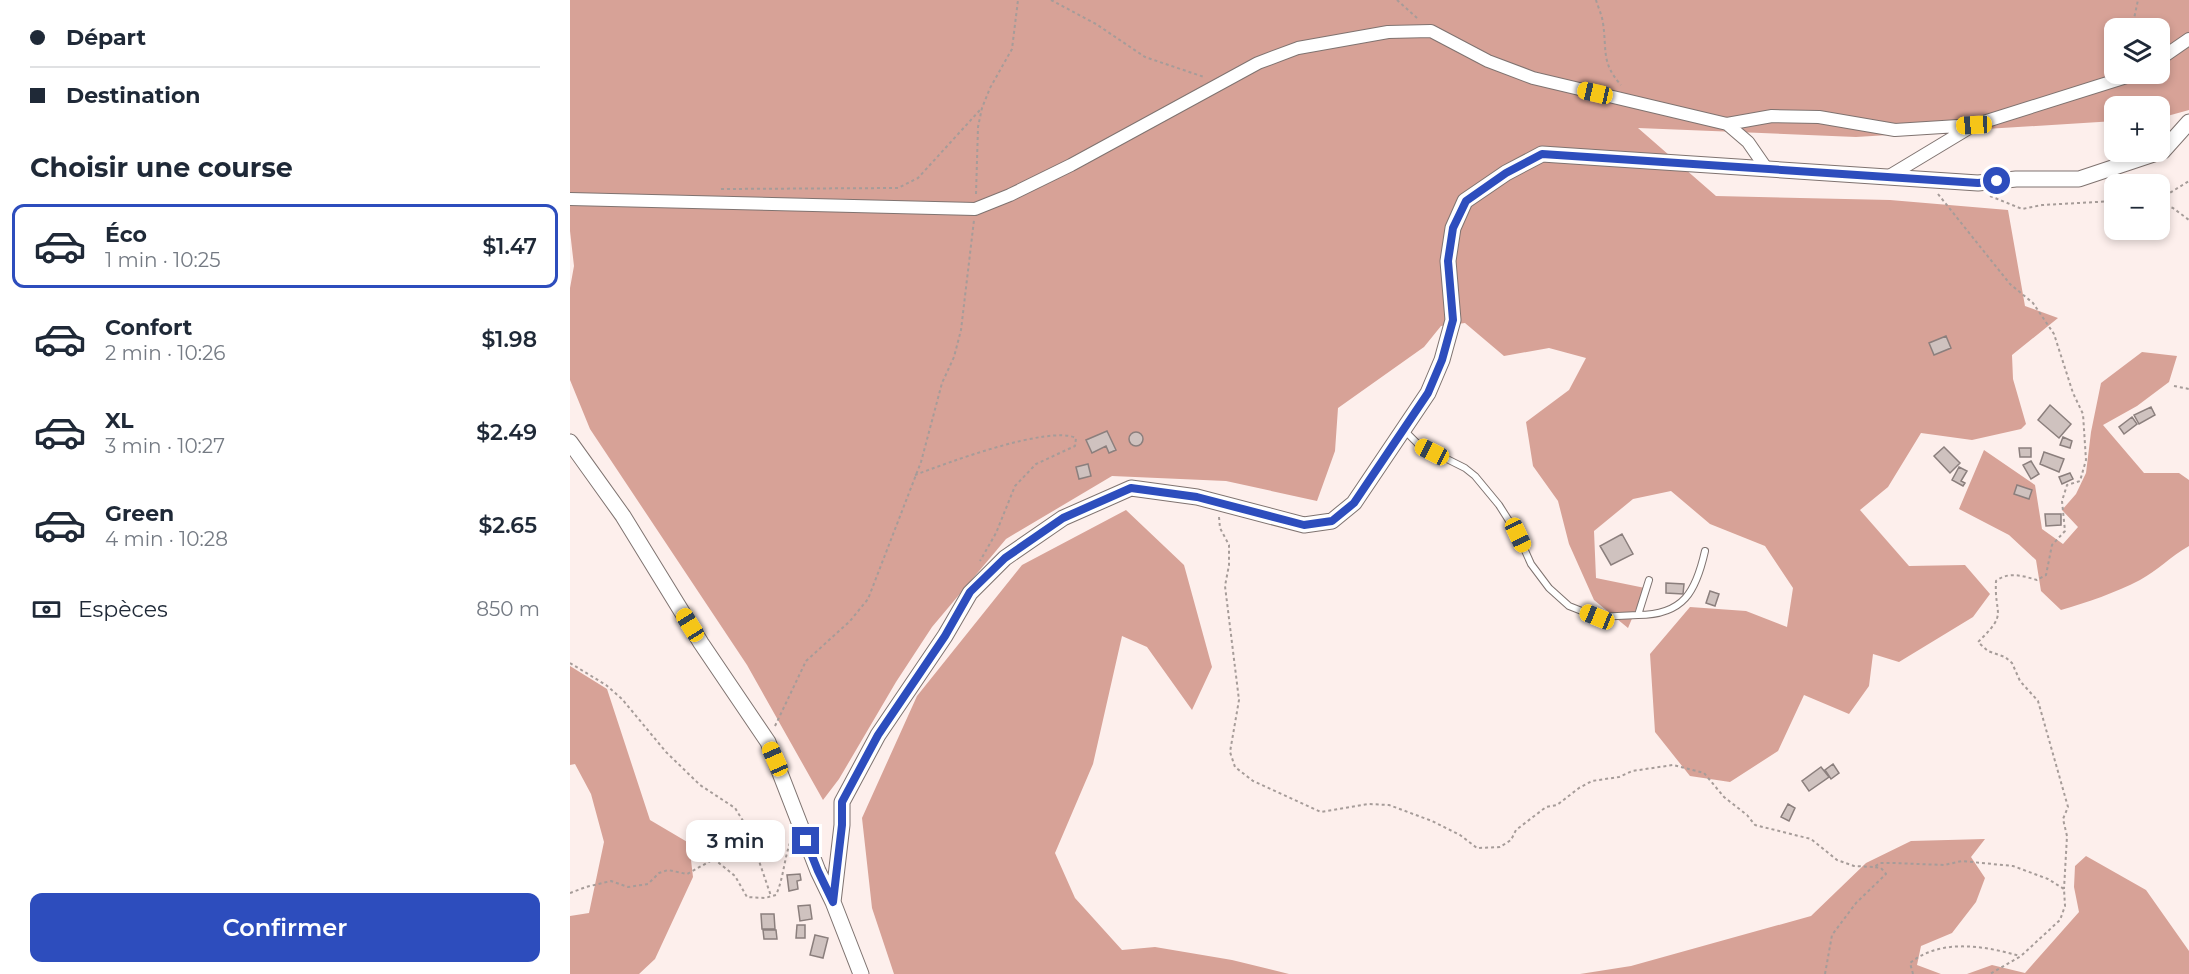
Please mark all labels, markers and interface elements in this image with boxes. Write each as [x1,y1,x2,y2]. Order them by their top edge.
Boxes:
map controls [2104,18,2170,240]
button: layers [2104,18,2170,84]
text: Départ [66,24,146,51]
car [1575,80,1615,106]
text: Destination [66,82,201,109]
button: + [2104,96,2170,162]
car [1956,115,1992,135]
text: Choisir une course [30,151,293,184]
route start [1983,167,2010,194]
button: − [2104,174,2170,240]
icon: car [33,219,87,273]
text: Éco [105,221,147,248]
text: $1.47 [482,233,537,260]
text: 1 min · 10:25 [105,248,220,272]
icon: car [33,312,87,366]
text: Confort [105,314,192,341]
text: $1.98 [481,326,537,353]
text: 2 min · 10:26 [105,341,225,365]
icon: car [33,405,87,459]
text: XL [105,407,134,434]
text: $2.49 [476,419,537,446]
text: 3 min · 10:27 [105,434,225,458]
car [1412,436,1452,468]
icon: car [33,498,87,552]
text: Green [105,500,174,527]
text: $2.65 [478,512,537,539]
car [1502,515,1534,555]
text: 4 min · 10:28 [105,527,228,551]
icon: cash [30,593,63,626]
text: Espèces [78,596,168,623]
text: 850 m [476,597,540,621]
car [1577,602,1617,632]
car [673,605,707,645]
car [759,739,791,779]
callout: 3 min [686,820,785,862]
route end [792,827,819,854]
text: 3 min [707,829,764,853]
button: Confirmer [30,893,540,962]

